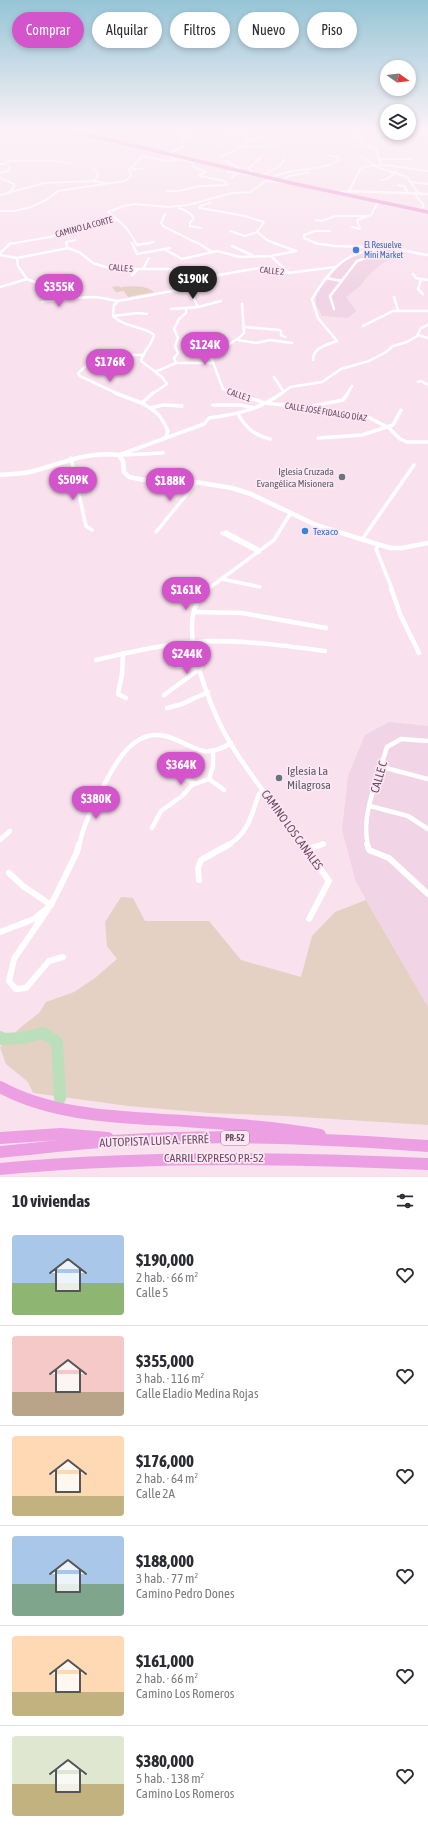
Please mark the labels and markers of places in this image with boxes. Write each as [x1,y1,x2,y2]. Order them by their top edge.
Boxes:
place label: El Resuelve Mini Market [364,240,404,260]
marker: El Resuelve Mini Market [351,245,361,255]
pin: $190K [165,266,221,300]
pin: $355K [31,274,87,308]
pin: $124K [177,332,233,366]
pin: $176K [82,349,138,383]
place label: Iglesia Cruzada Evangélica Misionera [257,466,334,489]
pin: $509K [45,467,101,501]
pin: $188K [142,468,198,502]
marker: Iglesia Cruzada Evangélica Misionera [337,472,347,482]
marker: Texaco [300,526,310,536]
place label: Texaco [313,526,339,537]
pin: $161K [158,577,214,611]
pin: $244K [159,641,215,675]
pin: $364K [153,752,209,786]
place label: Iglesia La Milagrosa [287,764,331,792]
marker: Iglesia La Milagrosa [274,773,284,783]
pin: $380K [68,786,124,820]

